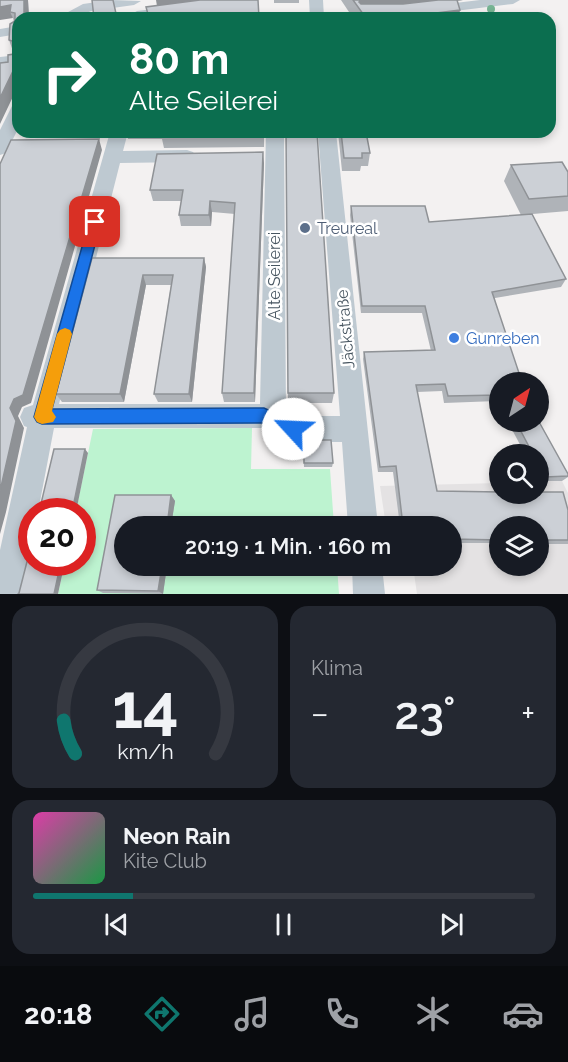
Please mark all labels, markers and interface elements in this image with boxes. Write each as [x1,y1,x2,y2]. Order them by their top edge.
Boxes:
text: 80 m [129,35,229,84]
icon: right [30,36,108,114]
text: Alte Seilerei [129,85,278,116]
pin [69,196,120,247]
icon: arrive [78,205,111,238]
place label: Treureal [317,219,378,238]
marker: Treureal [298,221,312,235]
street label: Alte Seilerei [265,232,284,320]
street label: Jäckstraße [333,289,358,369]
place label: Gunreben [466,329,540,348]
marker: Gunreben [447,331,461,345]
north arrow [489,372,549,432]
map controls [489,372,549,576]
position arrow [261,397,325,461]
button: search [489,444,549,504]
speed limit sign: 20 [18,498,96,576]
button: layers [489,516,549,576]
text: 20:19 · 1 Min. · 160 m [185,533,391,559]
text: Klima [311,656,363,680]
text: 14 [112,669,178,743]
text: 23° [395,687,456,740]
text: − [311,694,329,733]
text: + [521,694,535,733]
text: km/h [117,739,173,764]
text: Neon Rain [123,823,231,849]
text: Kite Club [123,849,207,873]
icon: previous [100,908,133,941]
icon: pause [267,908,300,941]
icon: next [435,908,468,941]
icon: directions [141,993,183,1035]
icon: music [231,993,273,1035]
icon: phone [321,993,363,1035]
icon: climate [412,993,454,1035]
icon: car [502,993,544,1035]
text: 20:18 [24,999,92,1030]

